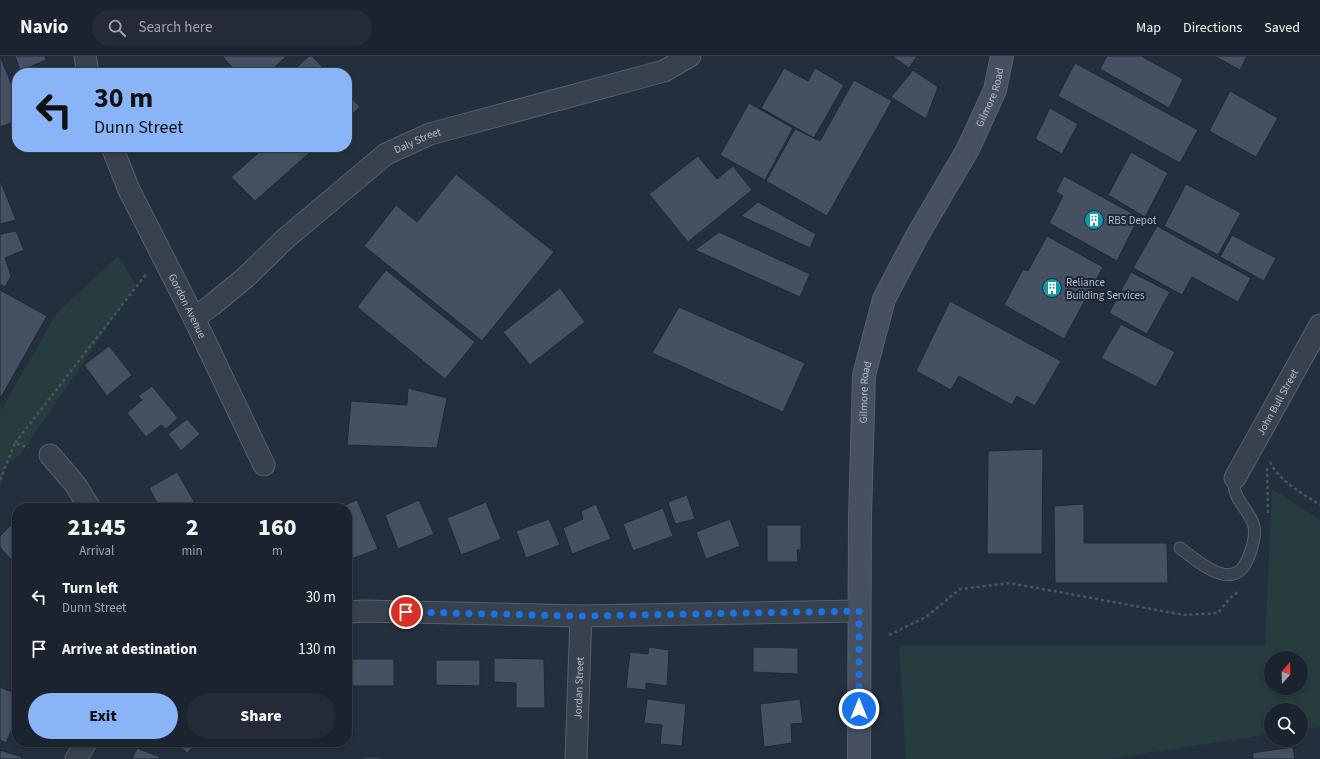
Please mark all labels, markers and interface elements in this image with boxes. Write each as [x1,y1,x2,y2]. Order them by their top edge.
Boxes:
search box [92,10,372,46]
text: Navio [20,14,68,41]
icon: search [106,17,128,39]
text: Search here [138,17,212,38]
text: Map [1136,18,1161,38]
text: Directions [1183,18,1242,38]
text: Saved [1264,18,1300,38]
street label: Gilmore Road [972,66,1007,129]
text: 30 m [94,78,153,118]
icon: left [28,84,80,136]
text: Dunn Street [94,115,183,140]
street label: Daly Street [392,124,443,157]
building icon: RBS Depot [1083,209,1105,231]
place label: RBS Depot [1108,213,1157,228]
street label: Gordon Avenue [165,271,210,341]
place label: Reliance Building Services [1066,275,1145,303]
building icon: Reliance Building Services [1041,277,1063,299]
street label: Gilmore Road [856,360,875,423]
street label: John Bull Street [1253,366,1302,438]
text: 21:45 [67,510,126,545]
text: 2 [186,510,199,545]
text: 160 [258,510,297,545]
text: Arrival [79,542,114,560]
text: min [182,542,203,560]
text: m [272,542,283,560]
text: Turn left [62,578,118,599]
icon: left [28,586,50,608]
text: 30 m [306,587,336,608]
pin [389,595,423,629]
text: Dunn Street [62,599,126,617]
icon: arrive [395,601,417,623]
icon: arrive [28,638,50,660]
text: Arrive at destination [62,639,197,660]
text: 130 m [298,639,336,660]
north arrow [1264,651,1308,695]
map controls [1264,651,1308,747]
street label: Jordan Street [570,656,588,720]
position arrow [838,688,880,730]
button: Exit [28,693,178,739]
button: Share [186,693,336,739]
button: search [1264,703,1308,747]

